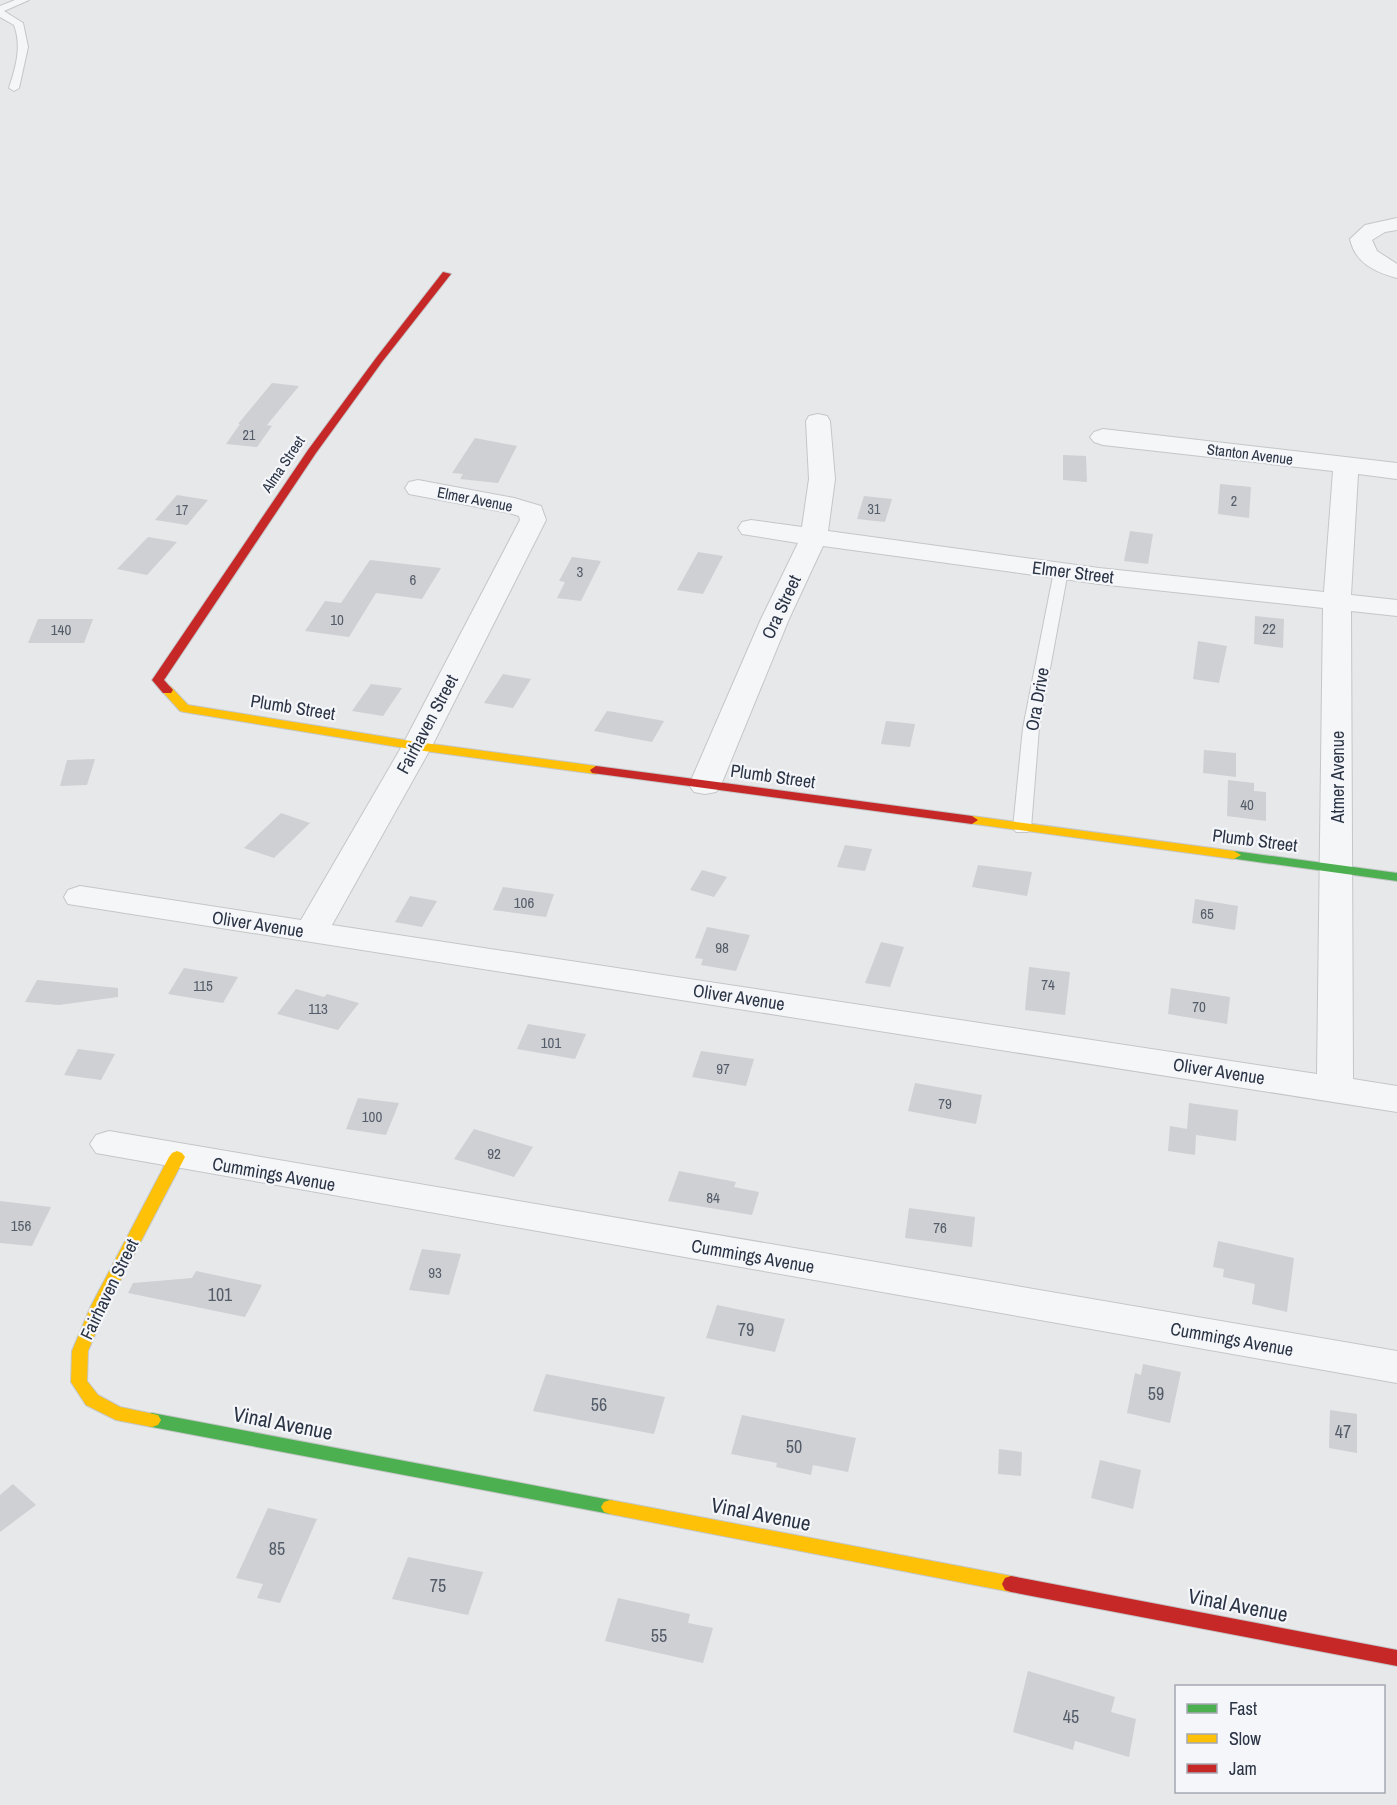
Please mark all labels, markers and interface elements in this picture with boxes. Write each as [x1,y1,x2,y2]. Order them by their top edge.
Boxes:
house number: 21 [243,426,256,444]
street label: Alma Street [256,431,310,497]
street label: Stanton Avenue [1206,438,1294,470]
street label: Elmer Avenue [436,481,515,517]
house number: 2 [1231,492,1237,510]
house number: 31 [868,500,881,518]
house number: 17 [176,501,188,519]
street label: Elmer Street [1031,555,1115,589]
house number: 3 [577,561,584,582]
house number: 6 [410,569,417,590]
street label: Ora Street [755,571,807,643]
house number: 10 [330,609,344,630]
house number: 22 [1262,618,1276,639]
house number: 140 [51,619,71,640]
street label: Ora Drive [1019,665,1055,733]
street label: Fairhaven Street [390,670,464,778]
street label: Plumb Street [249,688,337,726]
street label: Atmer Avenue [1325,731,1350,824]
street label: Plumb Street [729,758,817,794]
house number: 40 [1240,794,1254,815]
street label: Plumb Street [1211,822,1299,858]
house number: 106 [514,892,534,913]
house number: 65 [1200,903,1214,924]
street label: Oliver Avenue [210,904,306,944]
house number: 98 [715,937,729,958]
house number: 74 [1041,974,1055,995]
house number: 115 [193,975,213,996]
street label: Oliver Avenue [691,977,787,1017]
house number: 70 [1192,996,1206,1017]
house number: 113 [308,998,328,1019]
house number: 101 [541,1032,561,1053]
street label: Oliver Avenue [1171,1051,1267,1091]
house number: 97 [716,1058,730,1079]
house number: 79 [938,1093,952,1114]
house number: 100 [362,1106,382,1127]
house number: 92 [487,1143,501,1164]
street label: Cummings Avenue [211,1151,337,1197]
house number: 84 [706,1187,720,1208]
house number: 156 [11,1215,31,1236]
house number: 76 [933,1217,947,1238]
street label: Cummings Avenue [690,1233,816,1279]
street label: Fairhaven Street [74,1234,144,1344]
house number: 93 [428,1262,442,1283]
house number: 101 [208,1282,233,1307]
street label: Cummings Avenue [1169,1316,1295,1362]
house number: 79 [738,1317,754,1342]
house number: 59 [1148,1381,1164,1406]
house number: 56 [591,1392,607,1417]
street label: Vinal Avenue [231,1399,335,1447]
house number: 47 [1335,1419,1351,1444]
house number: 50 [786,1434,802,1459]
street label: Vinal Avenue [709,1490,813,1538]
house number: 85 [269,1536,285,1561]
house number: 75 [430,1573,446,1598]
street label: Vinal Avenue [1186,1581,1290,1629]
house number: 55 [651,1623,667,1648]
legend [1175,1685,1385,1793]
text: Fast [1229,1696,1257,1721]
house number: 45 [1063,1704,1079,1729]
text: Slow [1229,1726,1261,1751]
text: Jam [1229,1756,1257,1781]

